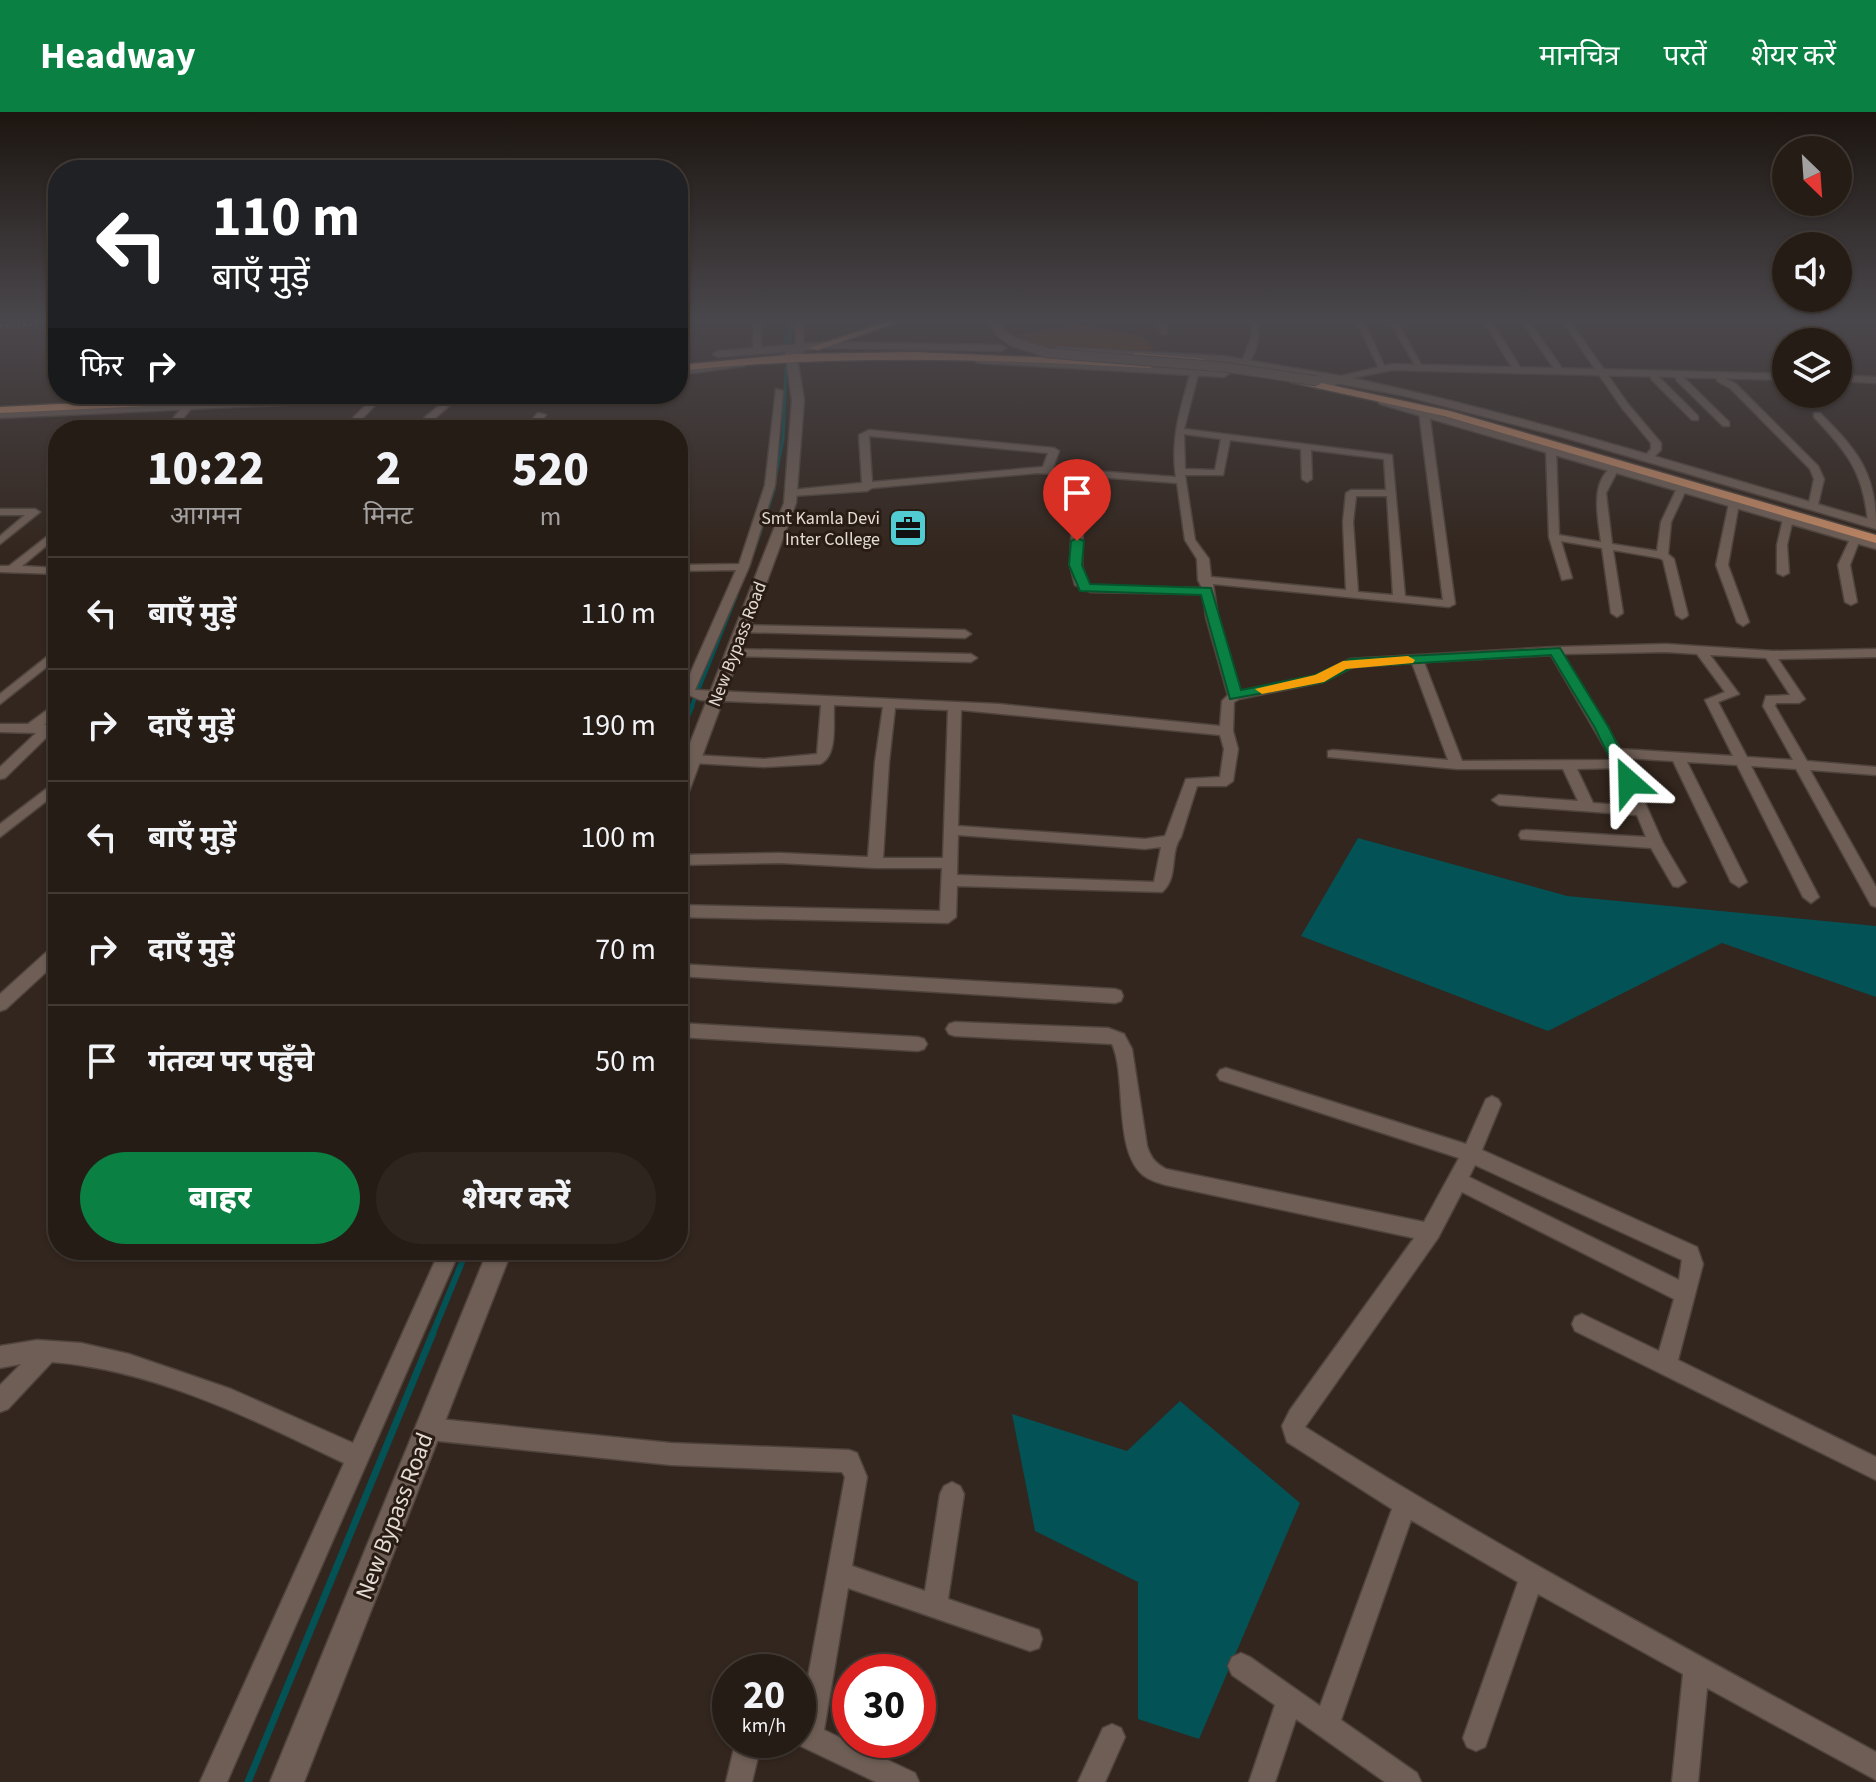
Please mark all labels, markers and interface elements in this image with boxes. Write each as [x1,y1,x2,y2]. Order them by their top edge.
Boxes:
text: Headway [40,29,196,83]
text: मानचित्र [1539,36,1619,76]
text: परतें [1663,36,1707,76]
text: शेयर करें [1751,36,1836,76]
north arrow [1772,136,1852,216]
map controls [1772,136,1852,408]
text: 110 m [212,178,360,257]
icon: left [80,192,184,296]
button: sound [1772,232,1852,312]
text: बाएँ मुड़ें [212,252,310,303]
button: layers [1772,328,1852,408]
icon: right [139,344,183,388]
text: फिर [80,345,123,388]
text: 10:22 [147,435,264,503]
text: 2 [375,435,401,503]
text: 520 [512,436,589,504]
pin [1043,459,1111,541]
icon: arrive [1055,471,1099,515]
text: आगमन [170,497,241,534]
text: मिनट [363,497,413,534]
text: m [540,498,561,535]
place label: Smt Kamla Devi Inter College [761,506,880,552]
office icon: Smt Kamla Devi Inter College [887,507,929,549]
street label: New Bypass Road [702,578,773,710]
icon: left [80,591,124,635]
text: बाएँ मुड़ें [148,592,236,635]
text: 110 m [580,592,656,635]
icon: right [80,703,124,747]
text: दाएँ मुड़ें [148,704,235,747]
text: 190 m [580,704,656,747]
position arrow [1587,740,1671,824]
icon: left [80,815,124,859]
text: बाएँ मुड़ें [148,816,236,859]
text: 100 m [580,816,656,859]
icon: right [80,927,124,971]
text: दाएँ मुड़ें [148,928,235,971]
text: 70 m [595,928,656,971]
icon: arrive [80,1039,124,1083]
text: गंतव्य पर पहुँचे [148,1040,314,1083]
text: 50 m [595,1040,656,1083]
button: बाहर [80,1152,360,1244]
button: शेयर करें [376,1152,656,1244]
street label: New Bypass Road [347,1428,442,1605]
speed limit sign: 30 [832,1654,936,1758]
text: 20 [743,1667,785,1724]
text: km/h [742,1712,786,1740]

